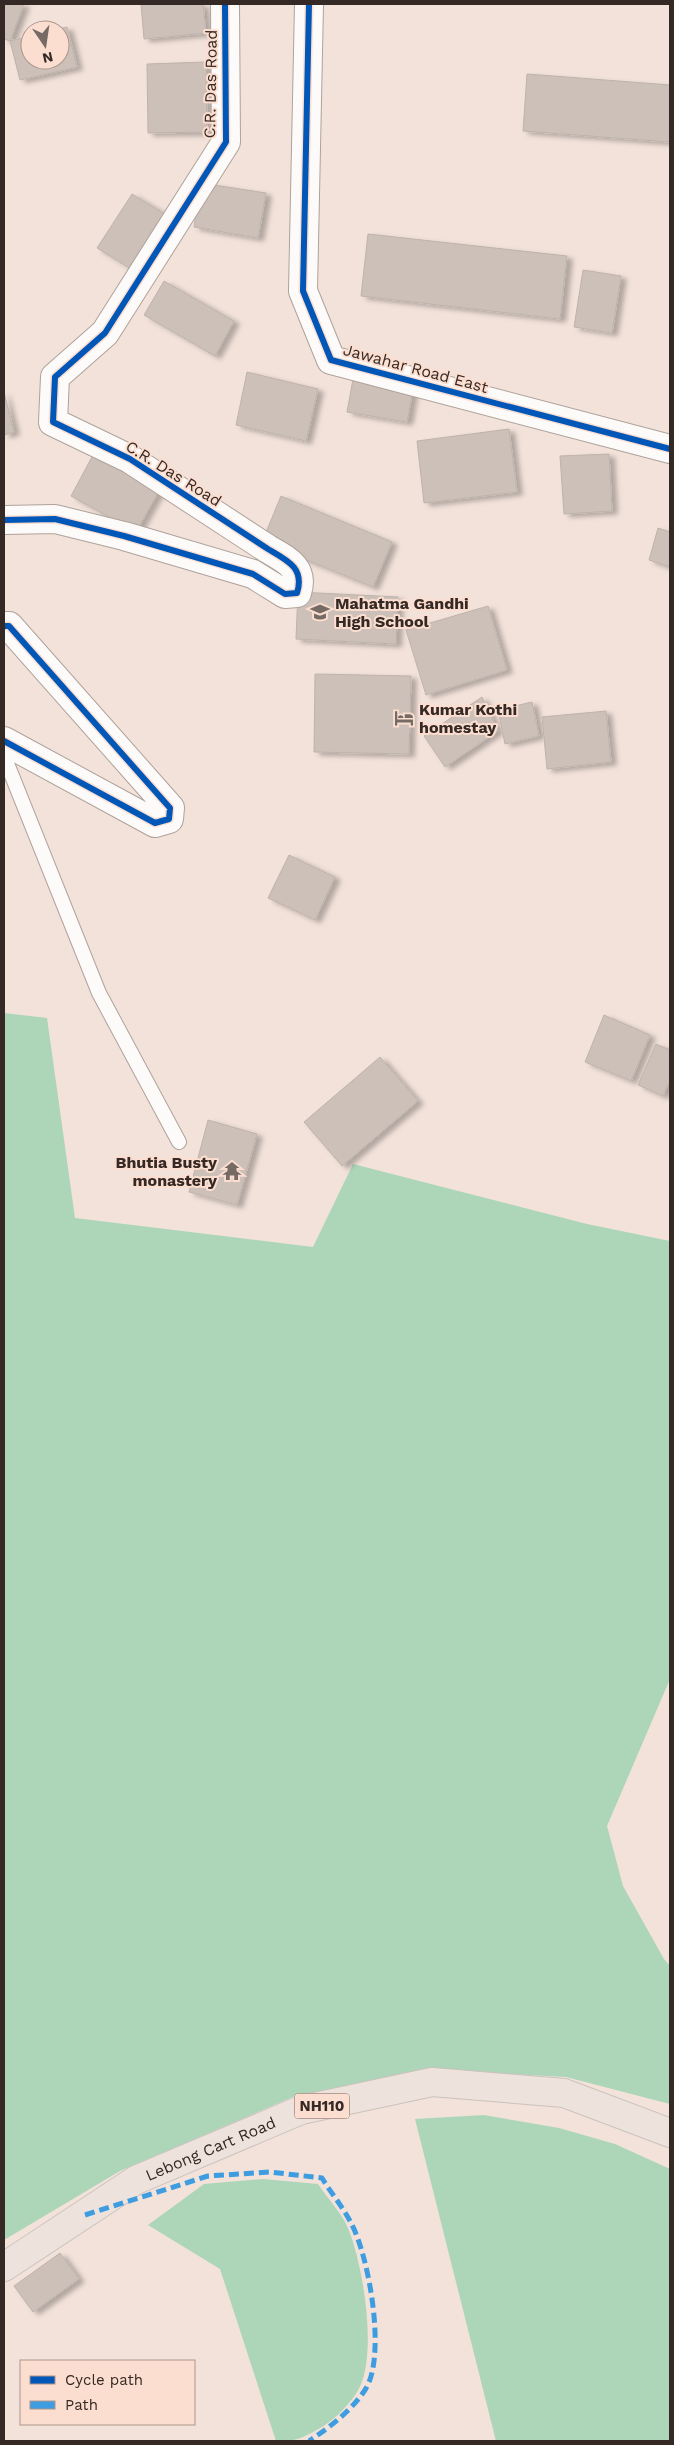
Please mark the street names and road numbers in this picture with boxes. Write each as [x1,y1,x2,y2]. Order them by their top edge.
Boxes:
street label: C.R. Das Road [200,29,221,139]
street label: Jawahar Road East [341,340,491,397]
street label: C.R. Das Road [122,436,225,510]
road number: NH110 [294,2094,350,2118]
street label: Lebong Cart Road [143,2113,279,2185]

